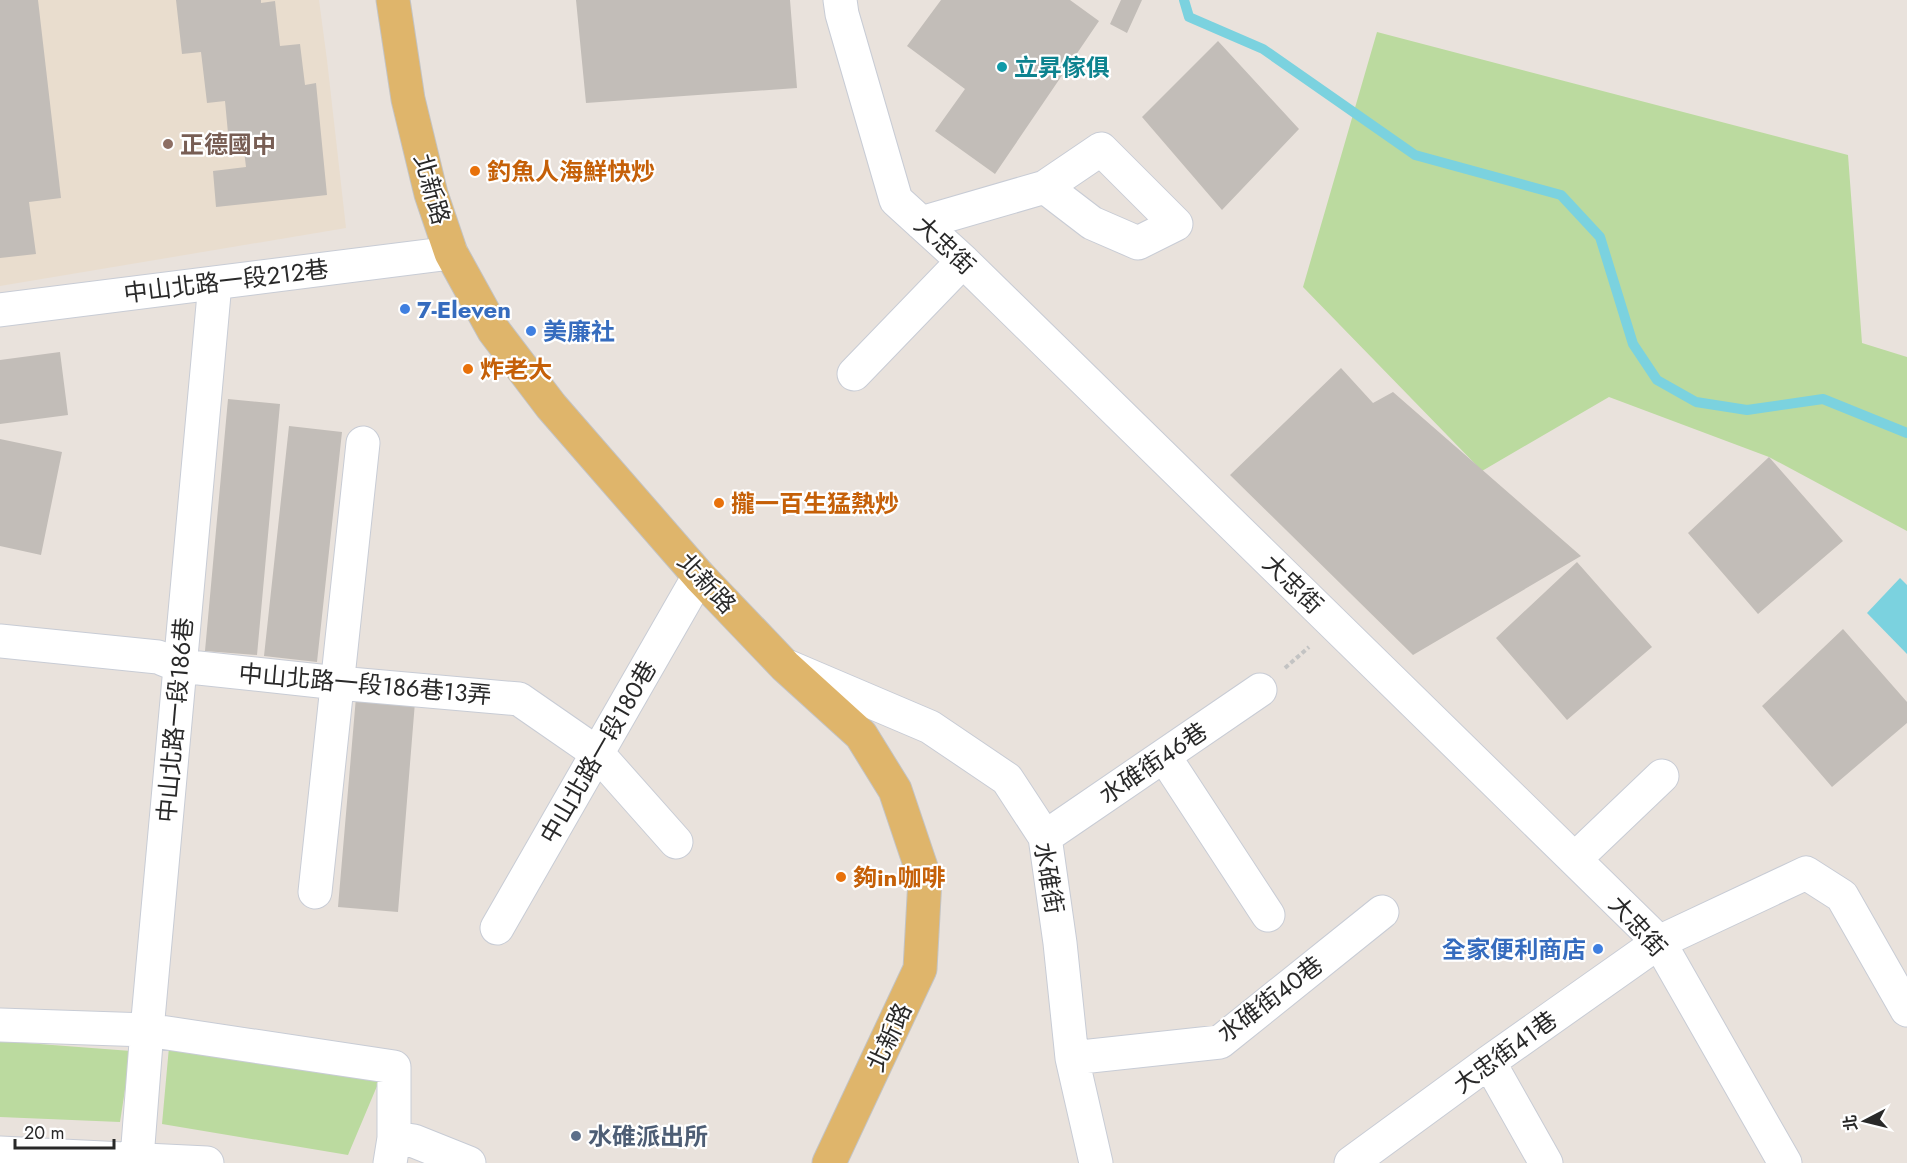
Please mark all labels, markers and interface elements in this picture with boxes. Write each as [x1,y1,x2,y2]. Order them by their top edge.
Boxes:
place label: 立昇傢俱 [1014,50,1110,85]
marker: 立昇傢俱 [995,60,1009,74]
place label: 正德國中 [180,127,276,162]
marker: 正德國中 [161,137,175,151]
street label: 北新路 [405,150,459,228]
place label: 釣魚人海鮮快炒 [487,154,655,189]
marker: 釣魚人海鮮快炒 [468,164,482,178]
street label: 大忠街 [907,208,983,282]
street label: 中山北路一段212巷 [122,251,330,311]
place label: 7-Eleven [417,292,511,327]
marker: 7-Eleven [398,302,412,316]
place label: 美廉社 [543,314,615,349]
marker: 美廉社 [524,324,538,338]
place label: 炸老大 [480,352,552,387]
marker: 炸老大 [461,362,475,376]
place label: 攏一百生猛熱炒 [731,486,899,521]
marker: 攏一百生猛熱炒 [712,496,726,510]
street label: 北新路 [670,545,744,621]
street label: 大忠街 [1255,546,1331,622]
street label: 中山北路一段186巷 [149,616,201,824]
street label: 中山北路一段180巷 [531,654,665,850]
street label: 中山北路一段186巷13弄 [237,656,493,712]
street label: 水碓街46巷 [1092,714,1214,812]
street label: 水碓街 [1026,840,1072,916]
place label: 夠in咖啡 [853,860,945,895]
marker: 夠in咖啡 [834,870,848,884]
street label: 大忠街 [1601,888,1675,964]
place label: 全家便利商店 [1442,932,1586,967]
marker: 全家便利商店 [1591,942,1605,956]
street label: 水碓街40巷 [1210,948,1330,1050]
street label: 北新路 [858,997,920,1077]
street label: 大忠街41巷 [1446,1002,1564,1102]
north arrow [1835,1091,1895,1151]
scale bar [15,1112,114,1150]
text: 北 [1838,1113,1863,1132]
place label: 水碓派出所 [588,1119,708,1154]
text: 20 m [24,1120,64,1146]
marker: 水碓派出所 [569,1129,583,1143]

